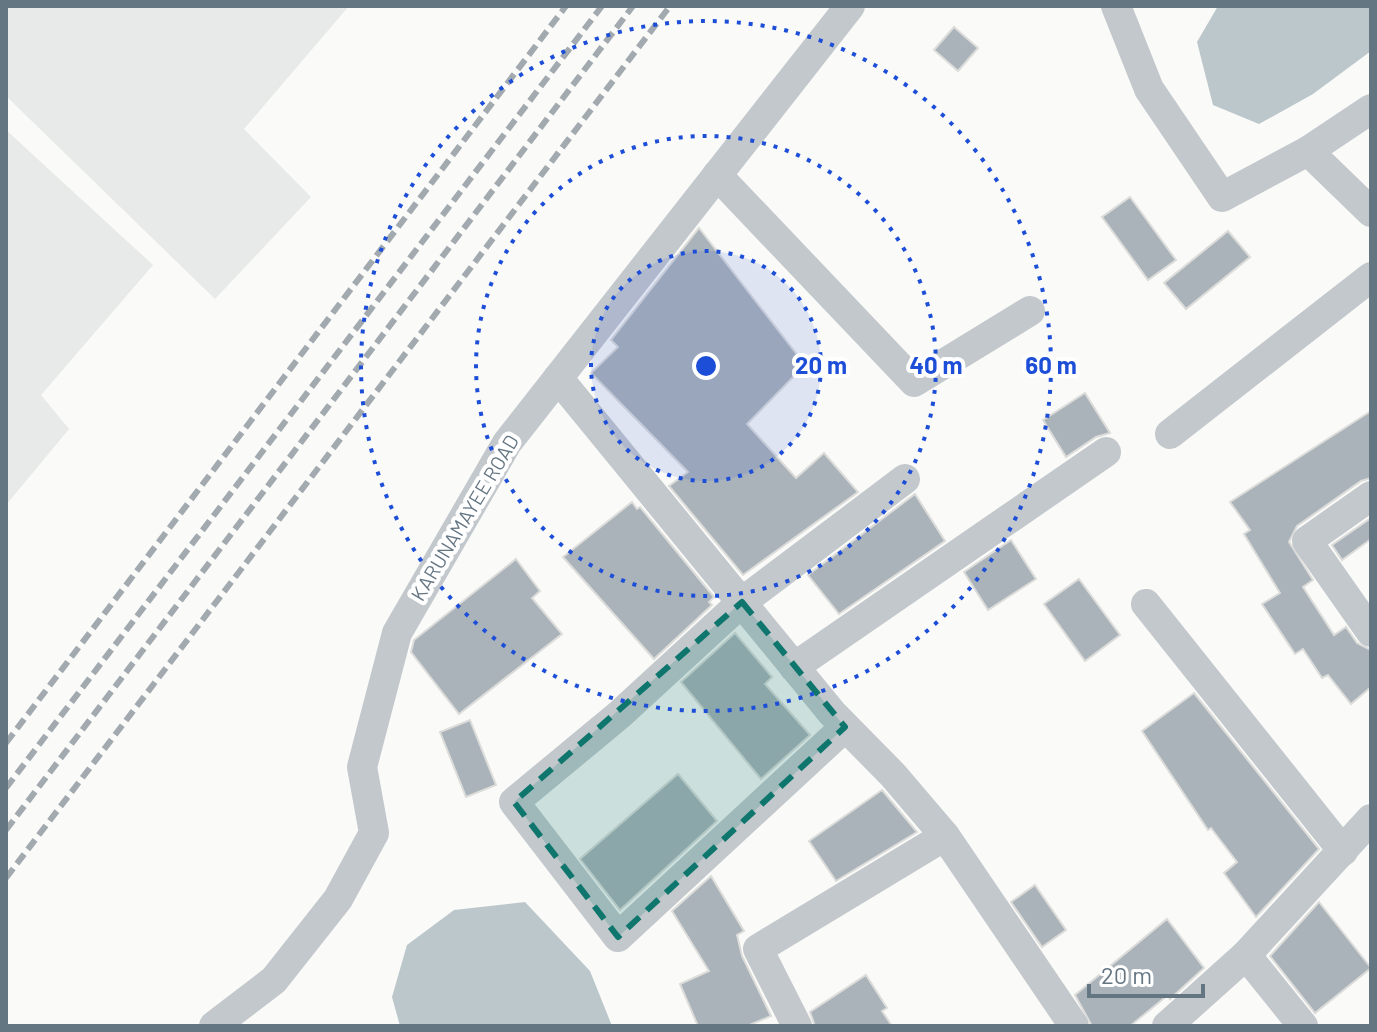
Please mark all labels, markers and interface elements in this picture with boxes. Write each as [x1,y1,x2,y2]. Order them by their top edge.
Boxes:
text: 20 m [795,350,847,379]
text: 40 m [909,350,963,379]
text: 60 m [1025,350,1077,379]
centre of rings [692,352,720,380]
street label: KARUNAMAYEE ROAD [405,430,523,605]
scale bar [1089,948,1203,998]
text: 20 m [1101,960,1152,989]

